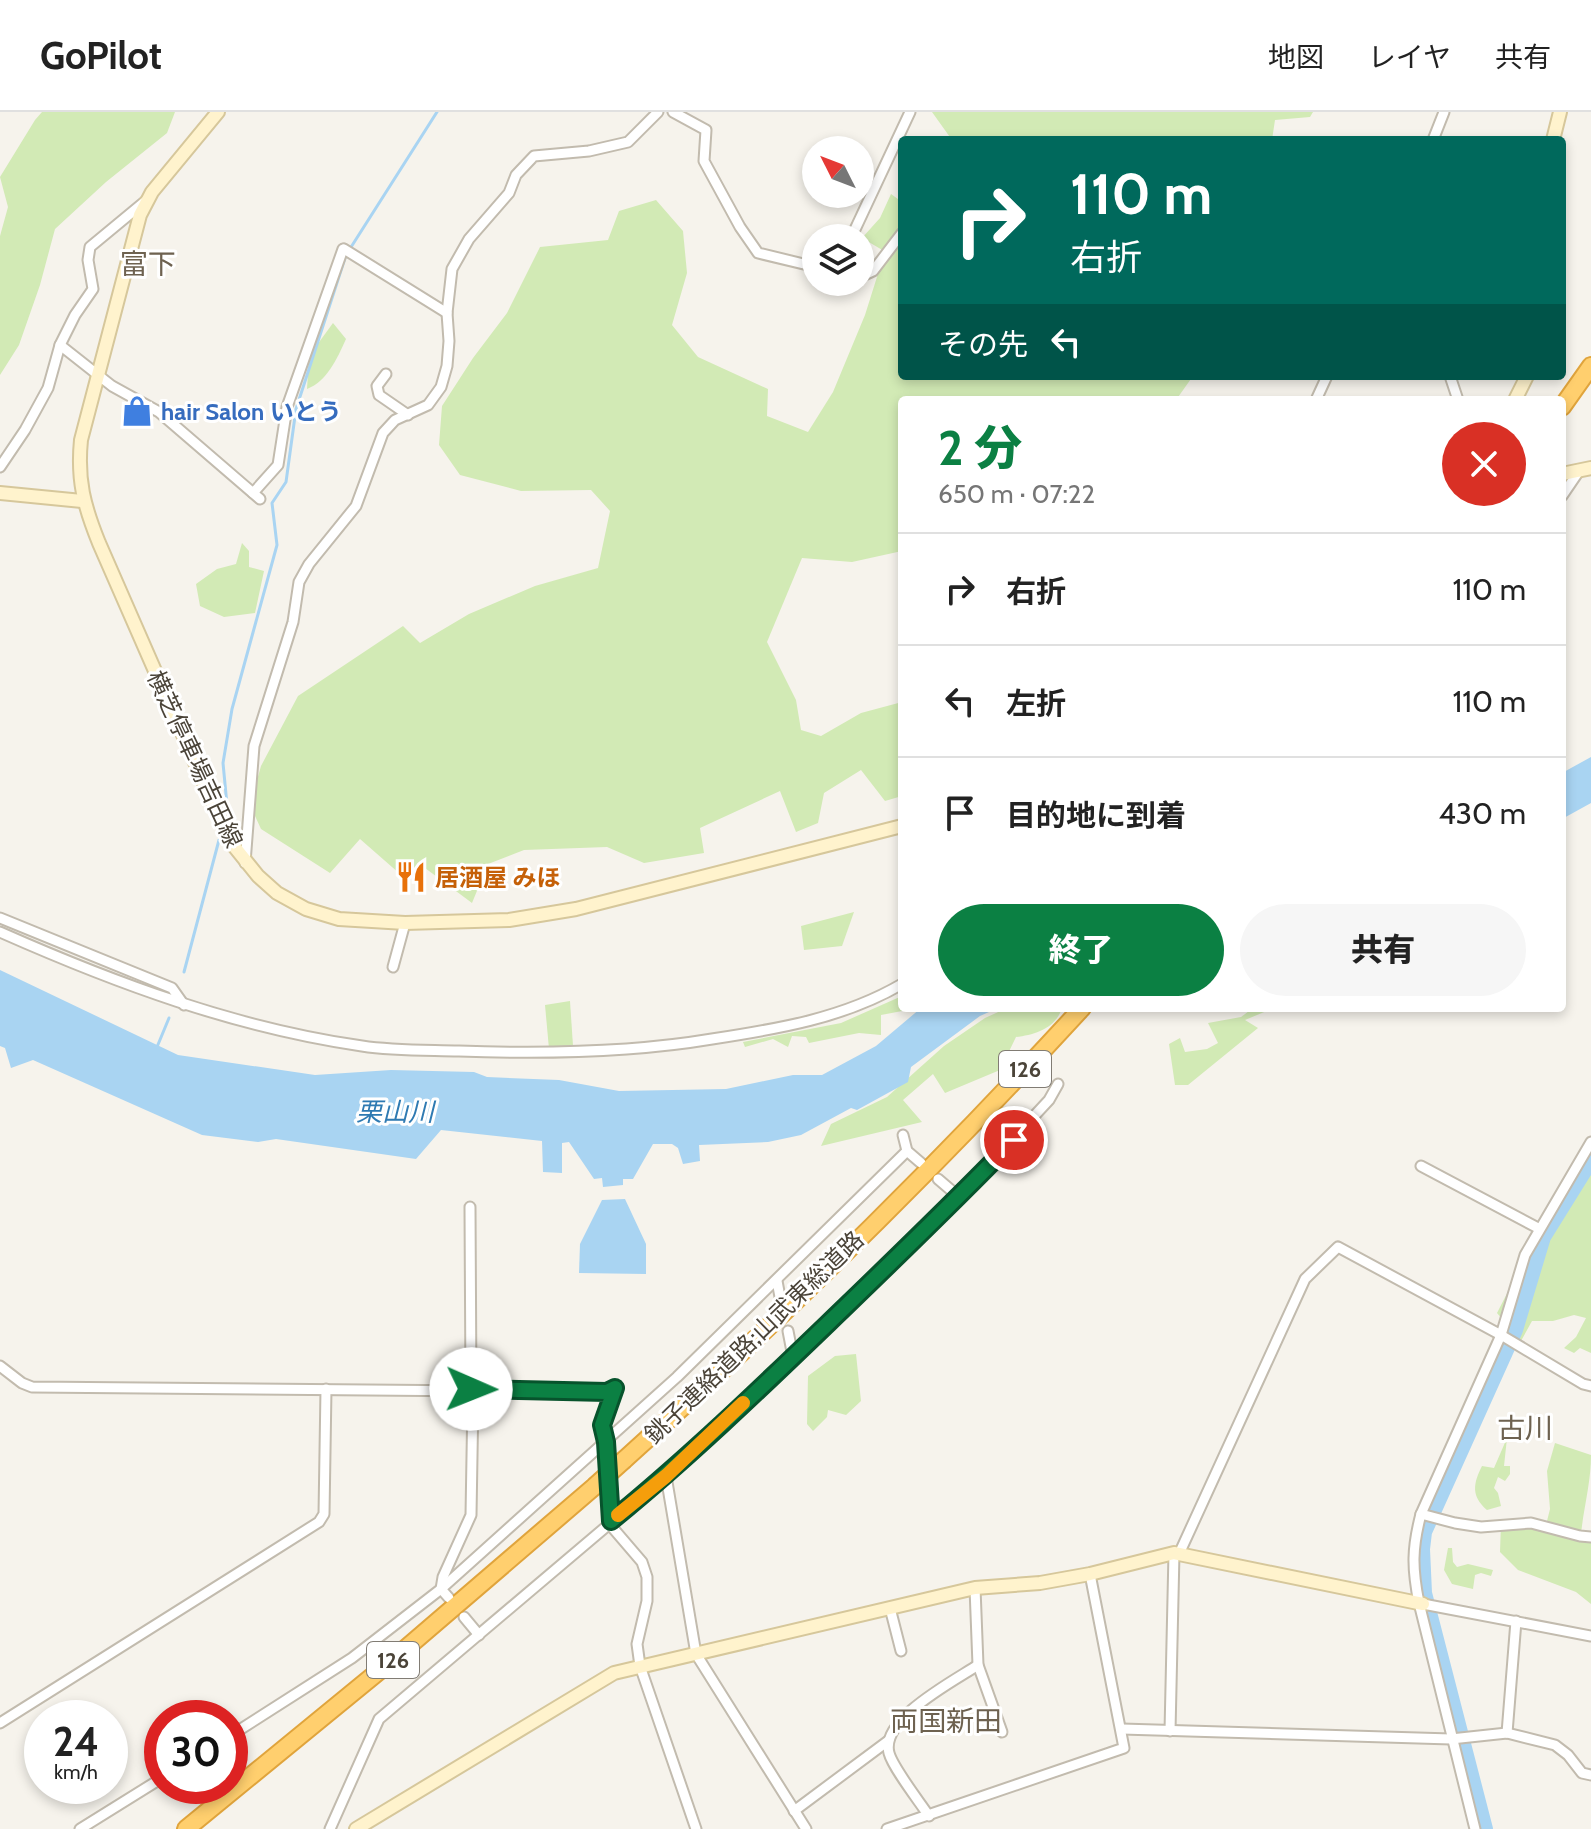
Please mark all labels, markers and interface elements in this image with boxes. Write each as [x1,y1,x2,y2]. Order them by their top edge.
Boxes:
text: GoPilot [40,32,162,79]
text: 地図 [1268,40,1324,74]
text: レイヤ [1368,40,1451,74]
text: 共有 [1495,40,1551,74]
north arrow [802,136,874,208]
map controls [802,136,874,296]
text: 110 m [1070,160,1212,228]
icon: right [938,168,1042,272]
button: layers [802,224,874,296]
text: 右折 [1070,235,1142,279]
district label: 富下 [120,247,176,281]
icon: left [1044,320,1088,364]
text: その先 [938,326,1028,363]
shop icon: hair Salon いとう [120,394,154,428]
place label: hair Salon いとう [161,397,342,426]
text: 2 分 [938,419,1022,477]
button: close [1442,422,1526,506]
text: 650 m · 07:22 [938,478,1095,510]
icon: right [938,567,982,611]
text: 110 m [1452,571,1526,608]
text: 右折 [1006,573,1066,610]
street label: 横芝停車場吉田線 [141,666,249,852]
icon: left [938,679,982,723]
text: 110 m [1452,683,1526,720]
text: 左折 [1006,685,1066,722]
icon: arrive [938,791,982,835]
text: 430 m [1438,795,1526,832]
text: 目的地に到着 [1006,797,1186,834]
restaurant icon: 居酒屋 みほ [394,860,428,894]
place label: 居酒屋 みほ [435,863,560,892]
button: 終了 [938,904,1224,996]
button: 共有 [1240,904,1526,996]
road number: 126 [999,1051,1051,1087]
water label: 栗山川 [356,1096,437,1128]
pin [980,1106,1048,1174]
icon: arrive [992,1118,1036,1162]
street label: 銚子連絡道路;山武東総道路 [638,1225,870,1449]
position arrow [429,1347,513,1431]
district label: 古川 [1497,1411,1553,1445]
road number: 126 [367,1642,419,1678]
speed limit sign: 30 [144,1700,248,1804]
district label: 両国新田 [890,1704,1002,1738]
text: 24 [53,1717,99,1766]
text: km/h [54,1760,98,1784]

